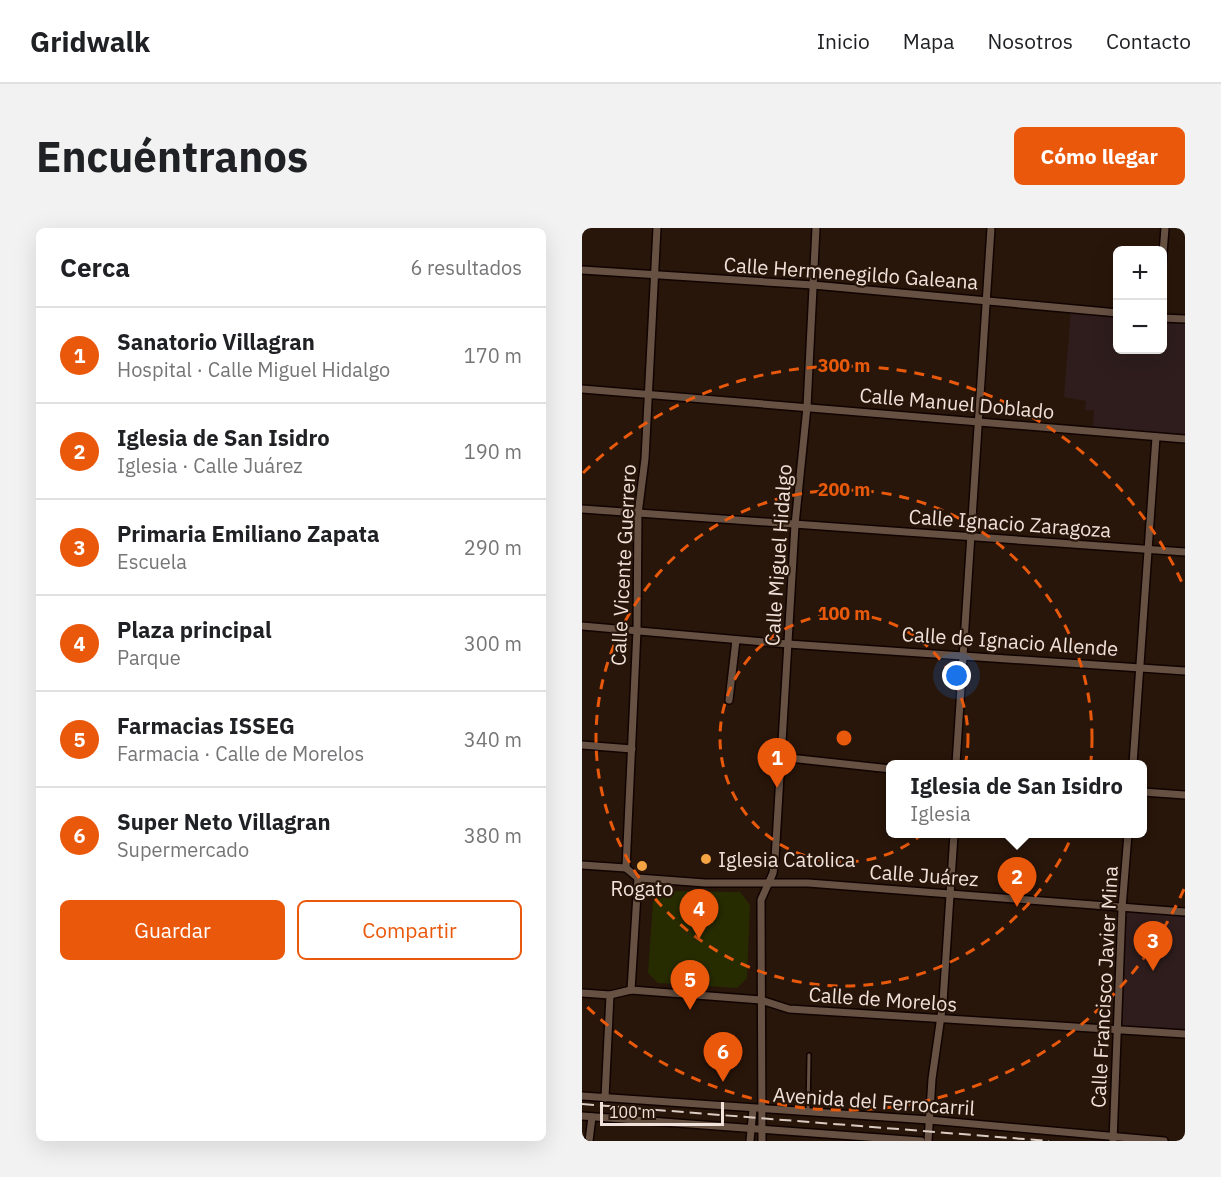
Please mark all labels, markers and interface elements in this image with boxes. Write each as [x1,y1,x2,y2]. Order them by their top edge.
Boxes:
text: Gridwalk [30,23,150,60]
text: Inicio [817,27,870,55]
text: Mapa [903,27,955,55]
text: Nosotros [988,27,1073,55]
text: Contacto [1106,27,1191,55]
button: Cómo llegar [1014,127,1185,185]
text: Encuéntranos [36,129,308,184]
map controls [1113,246,1167,354]
button: + [1113,246,1167,300]
text: Cerca [60,250,130,284]
street label: Calle Hermenegildo Galeana [723,251,979,295]
text: 6 resultados [410,254,522,281]
button: − [1113,300,1167,354]
text: Sanatorio Villagran [117,327,315,356]
text: 1 [74,342,86,369]
text: 170 m [464,342,522,369]
text: 300 m [818,354,870,377]
text: Hospital · Calle Miguel Hidalgo [117,356,390,383]
street label: Calle Manuel Doblado [858,381,1056,425]
text: Iglesia de San Isidro [117,423,330,452]
text: 2 [74,438,86,465]
text: 190 m [464,438,522,465]
text: Iglesia · Calle Juárez [117,452,303,479]
street label: Calle Vicente Guerrero [604,463,642,667]
street label: Calle Miguel Hidalgo [758,463,798,647]
text: 200 m [818,478,870,501]
street label: Calle Ignacio Zaragoza [908,502,1112,544]
text: Primaria Emiliano Zapata [117,519,380,548]
text: 3 [74,534,86,561]
text: 290 m [464,534,522,561]
text: Escuela [117,548,187,575]
text: 100 m [818,602,870,625]
text: Plaza principal [117,615,272,644]
street label: Calle de Ignacio Allende [901,620,1119,662]
text: 4 [74,630,86,657]
text: 300 m [464,630,522,657]
text: Parque [117,644,181,671]
your location [942,661,971,690]
text: Farmacias ISSEG [117,711,295,740]
text: 5 [74,726,86,753]
text: 340 m [464,726,522,753]
centre of rings [834,728,854,748]
pin: 1 [758,738,796,788]
text: Farmacia · Calle de Morelos [117,740,364,767]
popup [886,760,1147,838]
text: Iglesia de San Isidro [910,771,1123,800]
text: Iglesia [910,800,971,827]
text: Super Neto Villagran [117,807,331,836]
text: 6 [74,822,86,849]
text: 380 m [464,822,522,849]
text: Supermercado [117,836,249,863]
place label: Iglesia Catolica [718,846,856,873]
marker: Iglesia Catolica [699,852,713,866]
street label: Calle Juárez [869,858,979,892]
pin: 2 [998,858,1036,907]
marker: Rogato [635,859,649,873]
street label: Calle Francisco Javier Mina [1084,865,1124,1109]
place label: Rogato [610,875,674,902]
pin: 4 [680,890,718,939]
button: Guardar [60,900,285,960]
button: Compartir [297,900,522,960]
pin: 3 [1134,922,1172,971]
pin: 5 [670,960,710,1010]
street label: Calle de Morelos [808,980,958,1018]
pin: 6 [704,1032,742,1082]
street label: Avenida del Ferrocarril [772,1080,976,1122]
scale bar [600,1099,724,1126]
text: 100 m [609,1102,656,1122]

